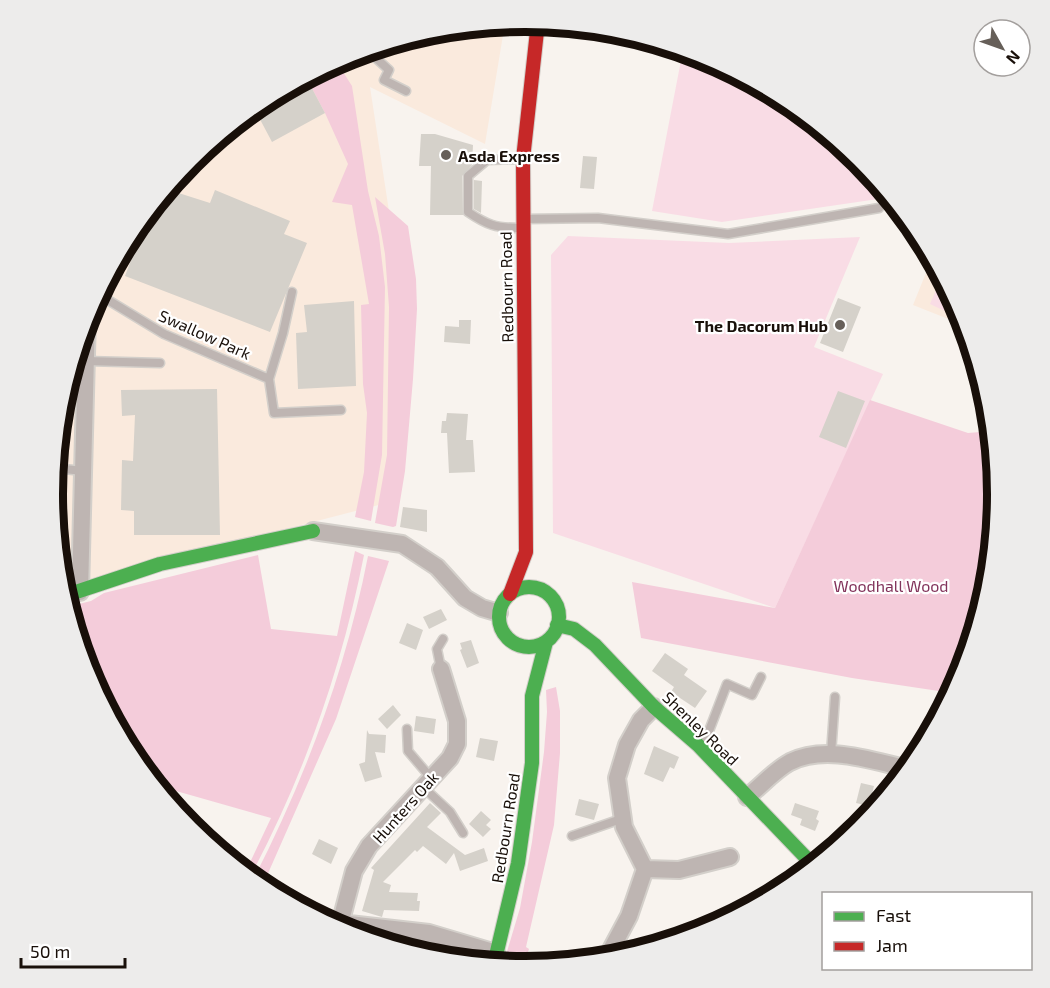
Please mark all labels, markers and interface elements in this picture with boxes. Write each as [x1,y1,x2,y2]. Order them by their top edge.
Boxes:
north arrow [972,18,1032,78]
text: N [1003,47,1025,68]
place label: Asda Express [458,146,560,165]
marker: Asda Express [439,148,453,162]
street label: Redbourn Road [496,231,516,343]
street label: Swallow Park [156,305,254,363]
place label: The Dacorum Hub [695,316,828,335]
marker: The Dacorum Hub [833,318,847,332]
park label: Woodhall Wood [834,576,949,595]
street label: Shenley Road [659,687,743,769]
street label: Hunters Oak [368,767,442,847]
street label: Redbourn Road [487,772,523,884]
legend [822,892,1032,970]
text: Fast [876,904,911,926]
scale bar [21,931,124,969]
text: Jam [876,934,908,956]
text: 50 m [30,940,70,962]

